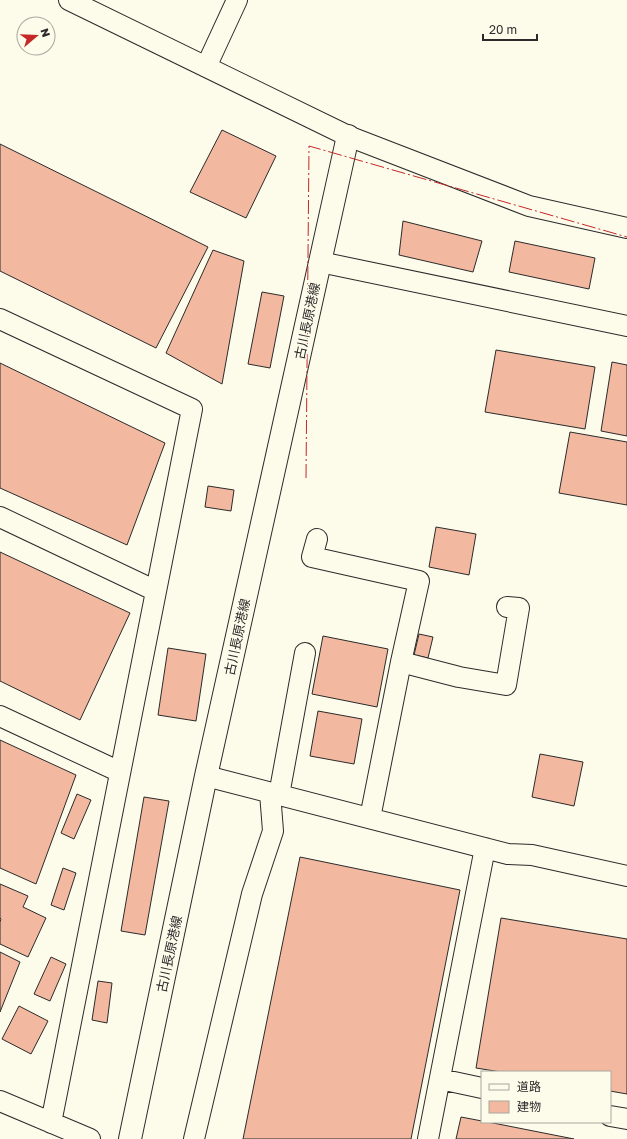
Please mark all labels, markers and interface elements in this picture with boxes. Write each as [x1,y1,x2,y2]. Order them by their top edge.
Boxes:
north arrow [16,16,56,56]
scale bar [483,16,537,42]
text: 20 m [489,22,517,37]
text: N [38,27,53,39]
street label: 古川長原港線 [291,281,323,361]
street label: 古川長原港線 [221,597,253,677]
street label: 古川長原港線 [153,914,185,994]
legend [481,1071,611,1123]
text: 道路 [517,1079,541,1094]
text: 建物 [517,1099,541,1114]

